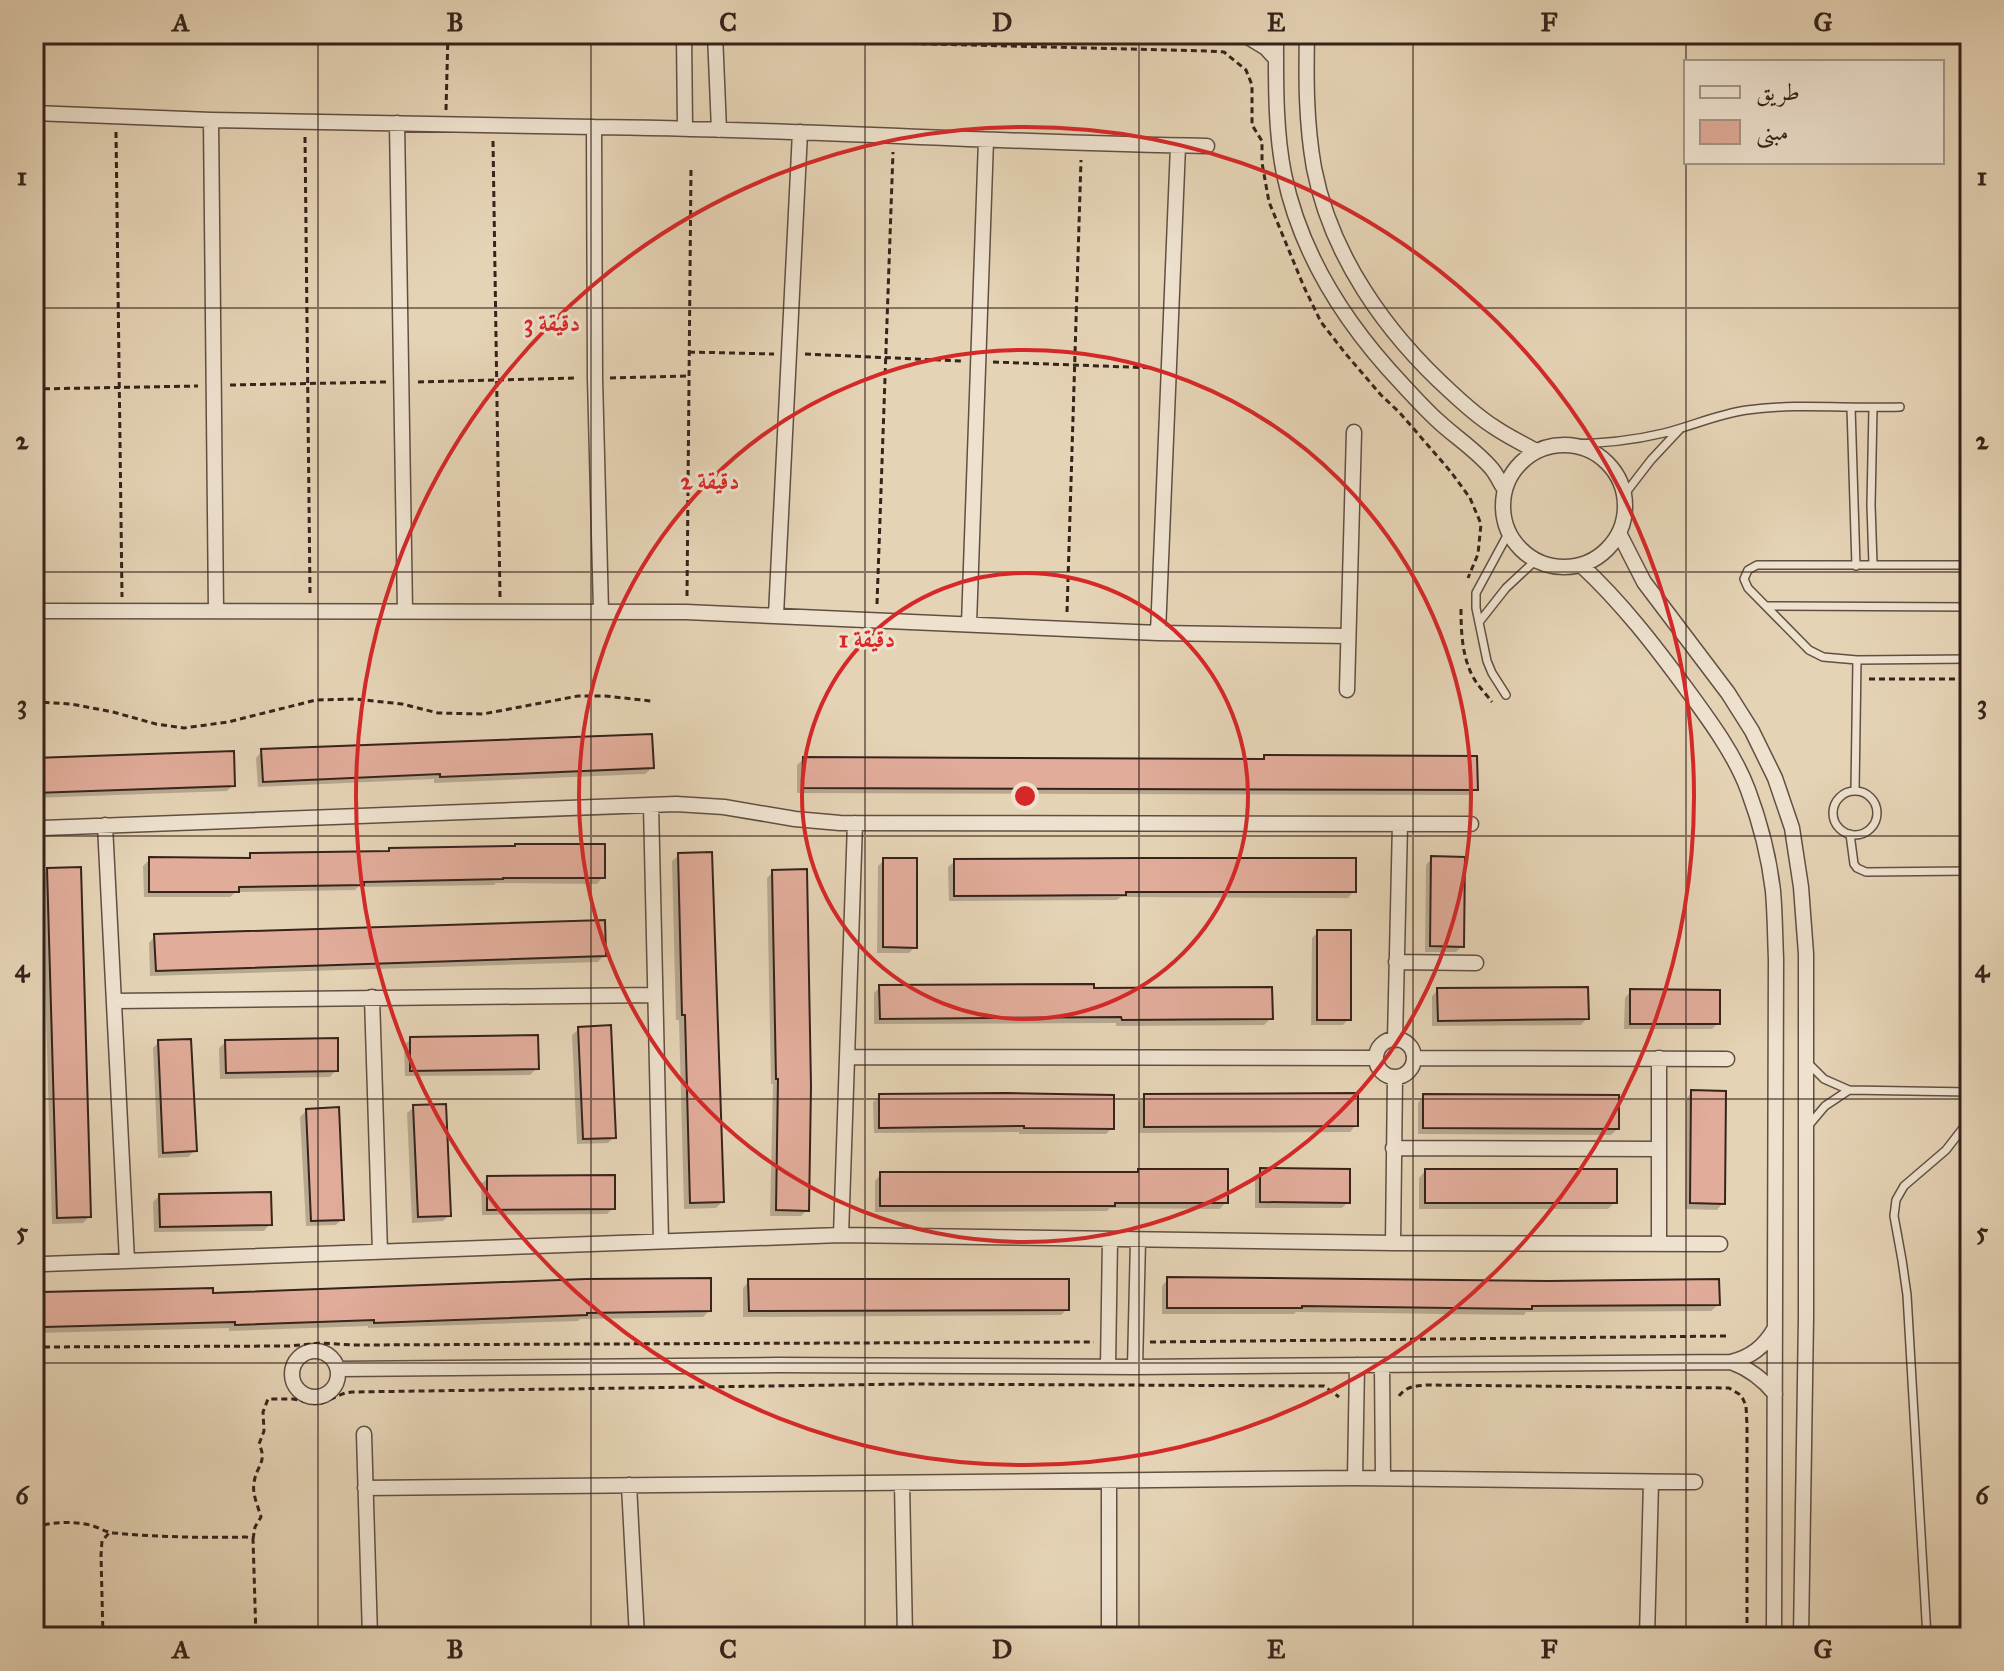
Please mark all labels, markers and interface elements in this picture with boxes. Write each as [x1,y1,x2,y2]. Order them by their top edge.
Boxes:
text: A [170,6,190,38]
text: B [446,6,464,38]
text: C [719,6,737,38]
text: D [992,6,1012,38]
text: E [1267,6,1286,38]
text: F [1541,6,1558,38]
text: G [1813,6,1833,38]
legend [1684,60,1944,164]
text: طريق [1756,77,1800,107]
text: مبنى [1756,117,1789,149]
text: 1 [17,160,27,192]
text: 1 [1977,160,1987,192]
text: 3 دقيقة [524,308,580,338]
text: 2 [16,424,30,456]
text: 2 [1976,424,1990,456]
text: 2 دقيقة [681,466,739,496]
text: 1 دقيقة [839,624,895,654]
text: 3 [17,688,27,720]
text: 3 [1977,688,1987,720]
centre of rings [1011,782,1039,810]
text: 4 [15,952,31,984]
text: 4 [1975,952,1991,984]
text: 5 [16,1215,29,1247]
text: 5 [1976,1215,1989,1247]
text: 6 [15,1479,30,1511]
text: 6 [1975,1479,1990,1511]
text: A [170,1633,190,1665]
text: B [446,1633,464,1665]
text: C [719,1633,737,1665]
text: D [992,1633,1012,1665]
text: E [1267,1633,1286,1665]
text: F [1541,1633,1558,1665]
text: G [1813,1633,1833,1665]

